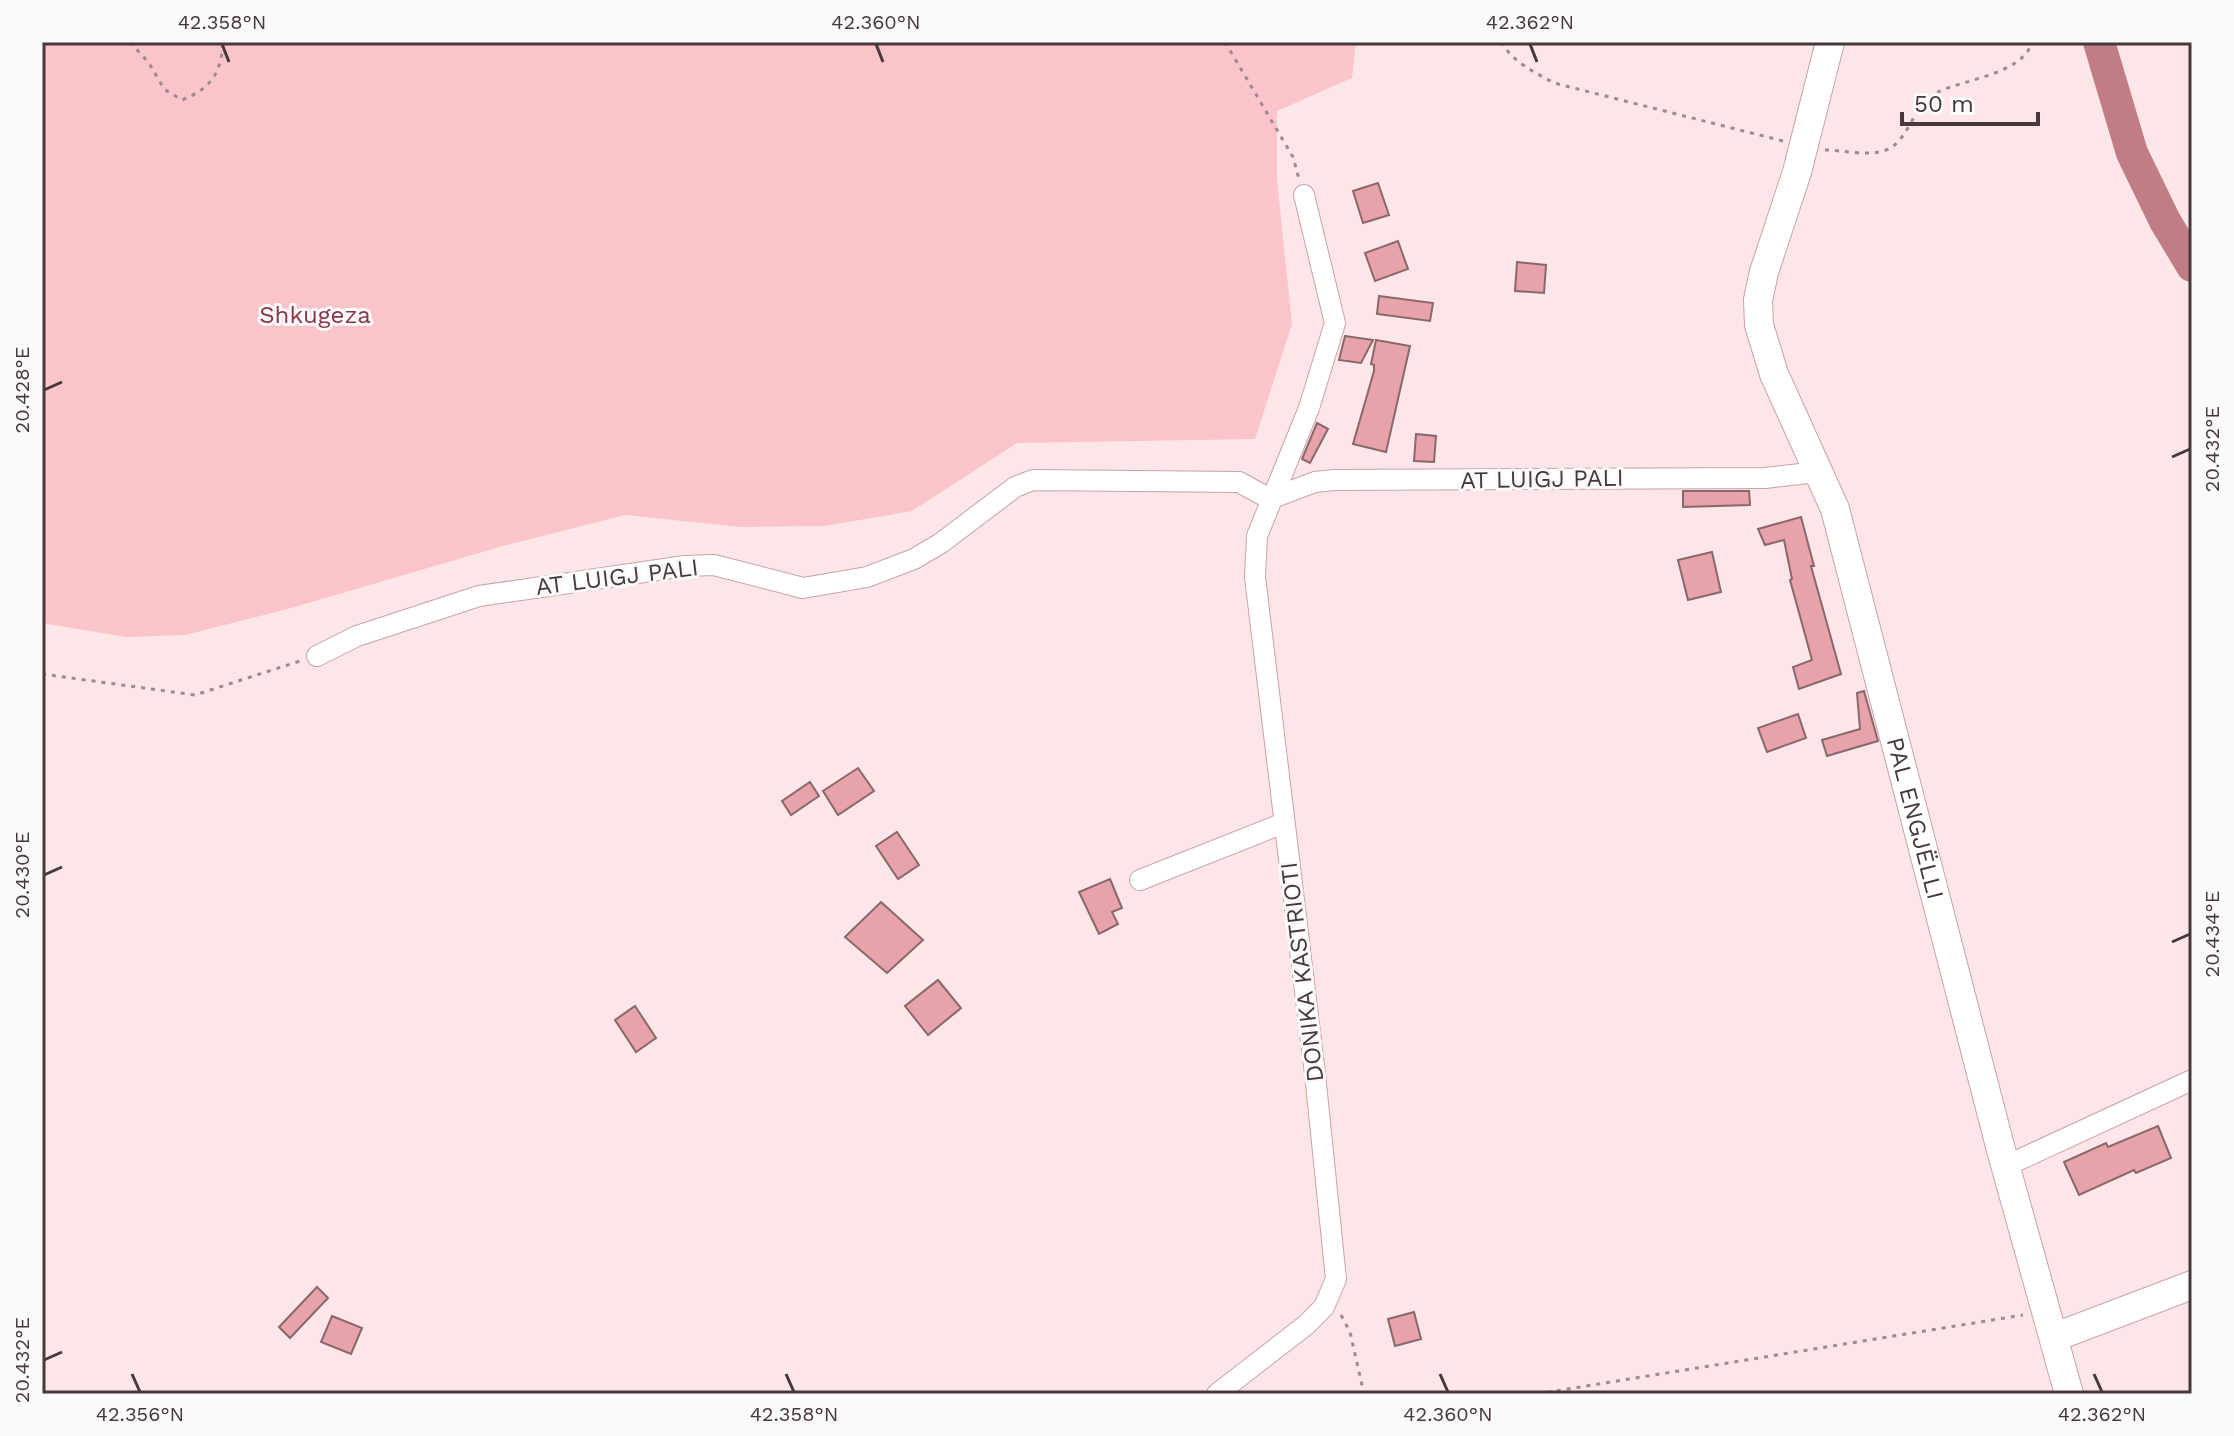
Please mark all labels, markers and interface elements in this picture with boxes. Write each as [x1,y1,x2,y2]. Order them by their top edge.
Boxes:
text: 42.358°N [178,10,266,34]
text: 42.360°N [831,10,921,34]
text: 42.362°N [1486,10,1574,34]
scale bar [1902,76,2038,126]
text: 50 m [1914,90,1974,118]
park label: Shkugeza [259,301,371,329]
text: 20.428°E [10,347,34,433]
text: 20.432°E [2200,406,2224,492]
street label: AT LUIGJ PALI [1460,464,1624,494]
street label: AT LUIGJ PALI [534,553,700,601]
street label: PAL ENGJËLLI [1881,734,1950,902]
text: 20.430°E [10,831,34,919]
street label: DONIKA KASTRIOTI [1275,860,1329,1084]
text: 20.434°E [2200,891,2224,977]
text: 20.432°E [10,1317,34,1403]
text: 42.356°N [96,1402,184,1426]
text: 42.358°N [750,1402,838,1426]
text: 42.360°N [1403,1402,1493,1426]
text: 42.362°N [2058,1402,2146,1426]

